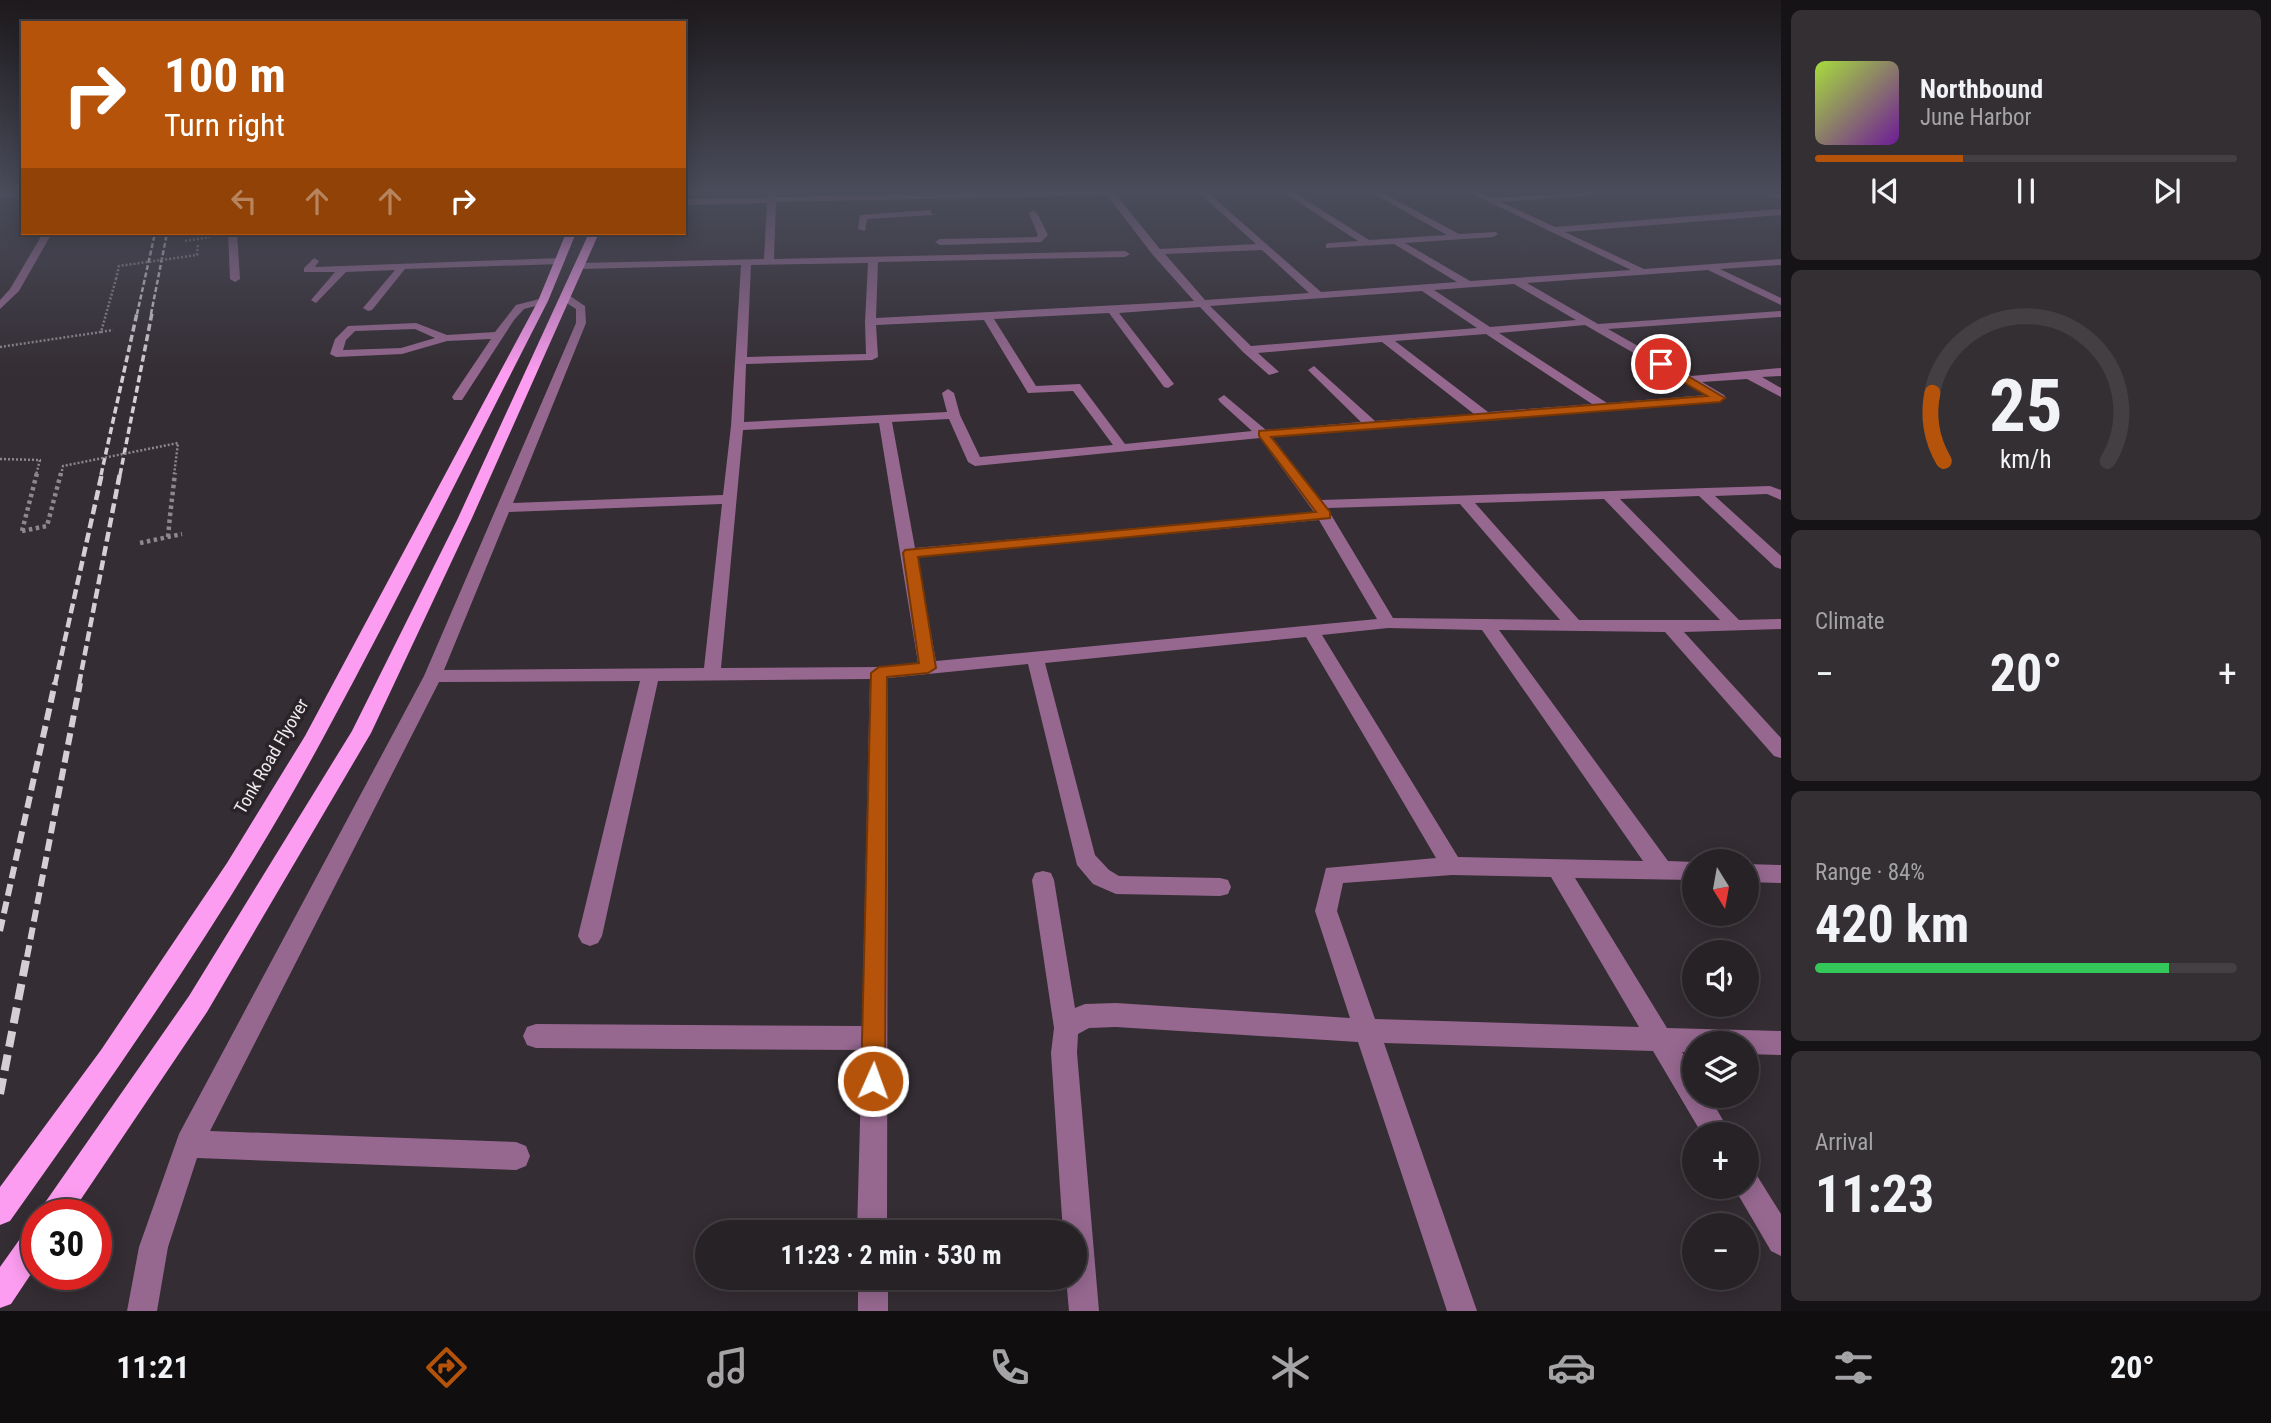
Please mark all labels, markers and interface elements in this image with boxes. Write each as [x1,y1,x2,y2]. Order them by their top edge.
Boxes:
text: 100 m [164,47,286,104]
icon: right [49,49,140,140]
text: Northbound [1920,74,2043,104]
text: June Harbor [1920,104,2032,131]
text: Turn right [164,106,285,144]
icon: previous [1866,172,1904,210]
icon: pause [2007,172,2045,210]
icon: next [2148,172,2186,210]
icon: left [225,182,263,220]
icon: ahead [298,182,336,220]
icon: ahead [371,182,409,220]
icon: right [444,182,482,220]
pin [1631,334,1691,394]
icon: arrive [1642,345,1680,383]
text: 25 [1989,364,2063,450]
text: km/h [2000,445,2052,474]
text: Climate [1815,608,1885,635]
text: 20° [1990,643,2062,704]
text: − [1815,652,1834,696]
text: + [2218,652,2237,696]
street label: Tonk Road Flyover [230,694,313,817]
north arrow [1682,849,1759,926]
map controls [1682,849,1759,1290]
text: Range · 84% [1815,859,1925,886]
text: 420 km [1815,894,1969,955]
button: sound [1682,940,1759,1017]
button: layers [1682,1031,1759,1108]
position arrow [836,1044,910,1118]
button: + [1682,1122,1759,1199]
text: Arrival [1815,1129,1874,1156]
text: 11:23 [1815,1164,1934,1225]
speed limit sign: 30 [21,1199,112,1290]
button: − [1682,1213,1759,1290]
text: 11:23 · 2 min · 530 m [781,1240,1001,1270]
icon: directions [422,1343,471,1392]
icon: music [703,1343,752,1392]
icon: phone [985,1343,1034,1392]
icon: climate [1266,1343,1315,1392]
icon: car [1547,1343,1596,1392]
icon: filters [1829,1343,1878,1392]
text: 11:21 [116,1348,190,1386]
text: 20° [2110,1348,2155,1386]

